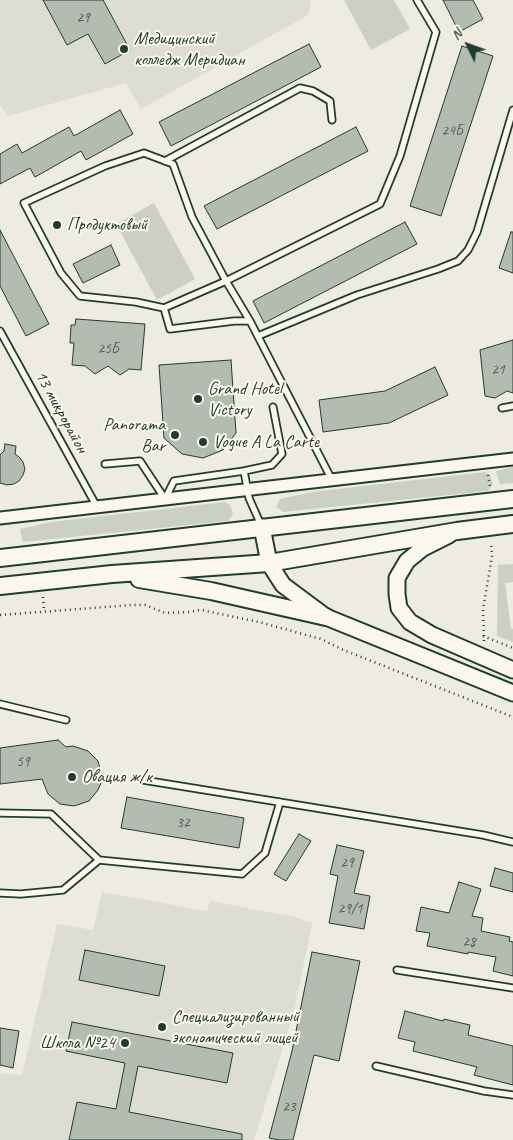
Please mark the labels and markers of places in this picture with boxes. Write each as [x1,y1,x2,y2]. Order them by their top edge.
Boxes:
place label: Медицинский колледж Меридиан [134,28,244,70]
marker: Медицинский колледж Меридиан [118,43,130,55]
place label: Продуктовый [67,214,147,236]
marker: Продуктовый [51,219,63,231]
place label: Grand Hotel Victory [208,378,282,420]
marker: Grand Hotel Victory [192,393,204,405]
place label: Panorama Bar [103,414,165,456]
marker: Panorama Bar [169,429,181,441]
place label: Vogue A La Carte [213,431,319,453]
marker: Vogue A La Carte [197,436,209,448]
place label: Овация ж/к [82,766,152,788]
marker: Овация ж/к [66,771,78,783]
place label: Специализированный экономический лицей [172,1006,299,1048]
marker: Специализированный экономический лицей [156,1021,168,1033]
place label: Школа №24 [40,1032,115,1054]
marker: Школа №24 [119,1037,131,1049]

